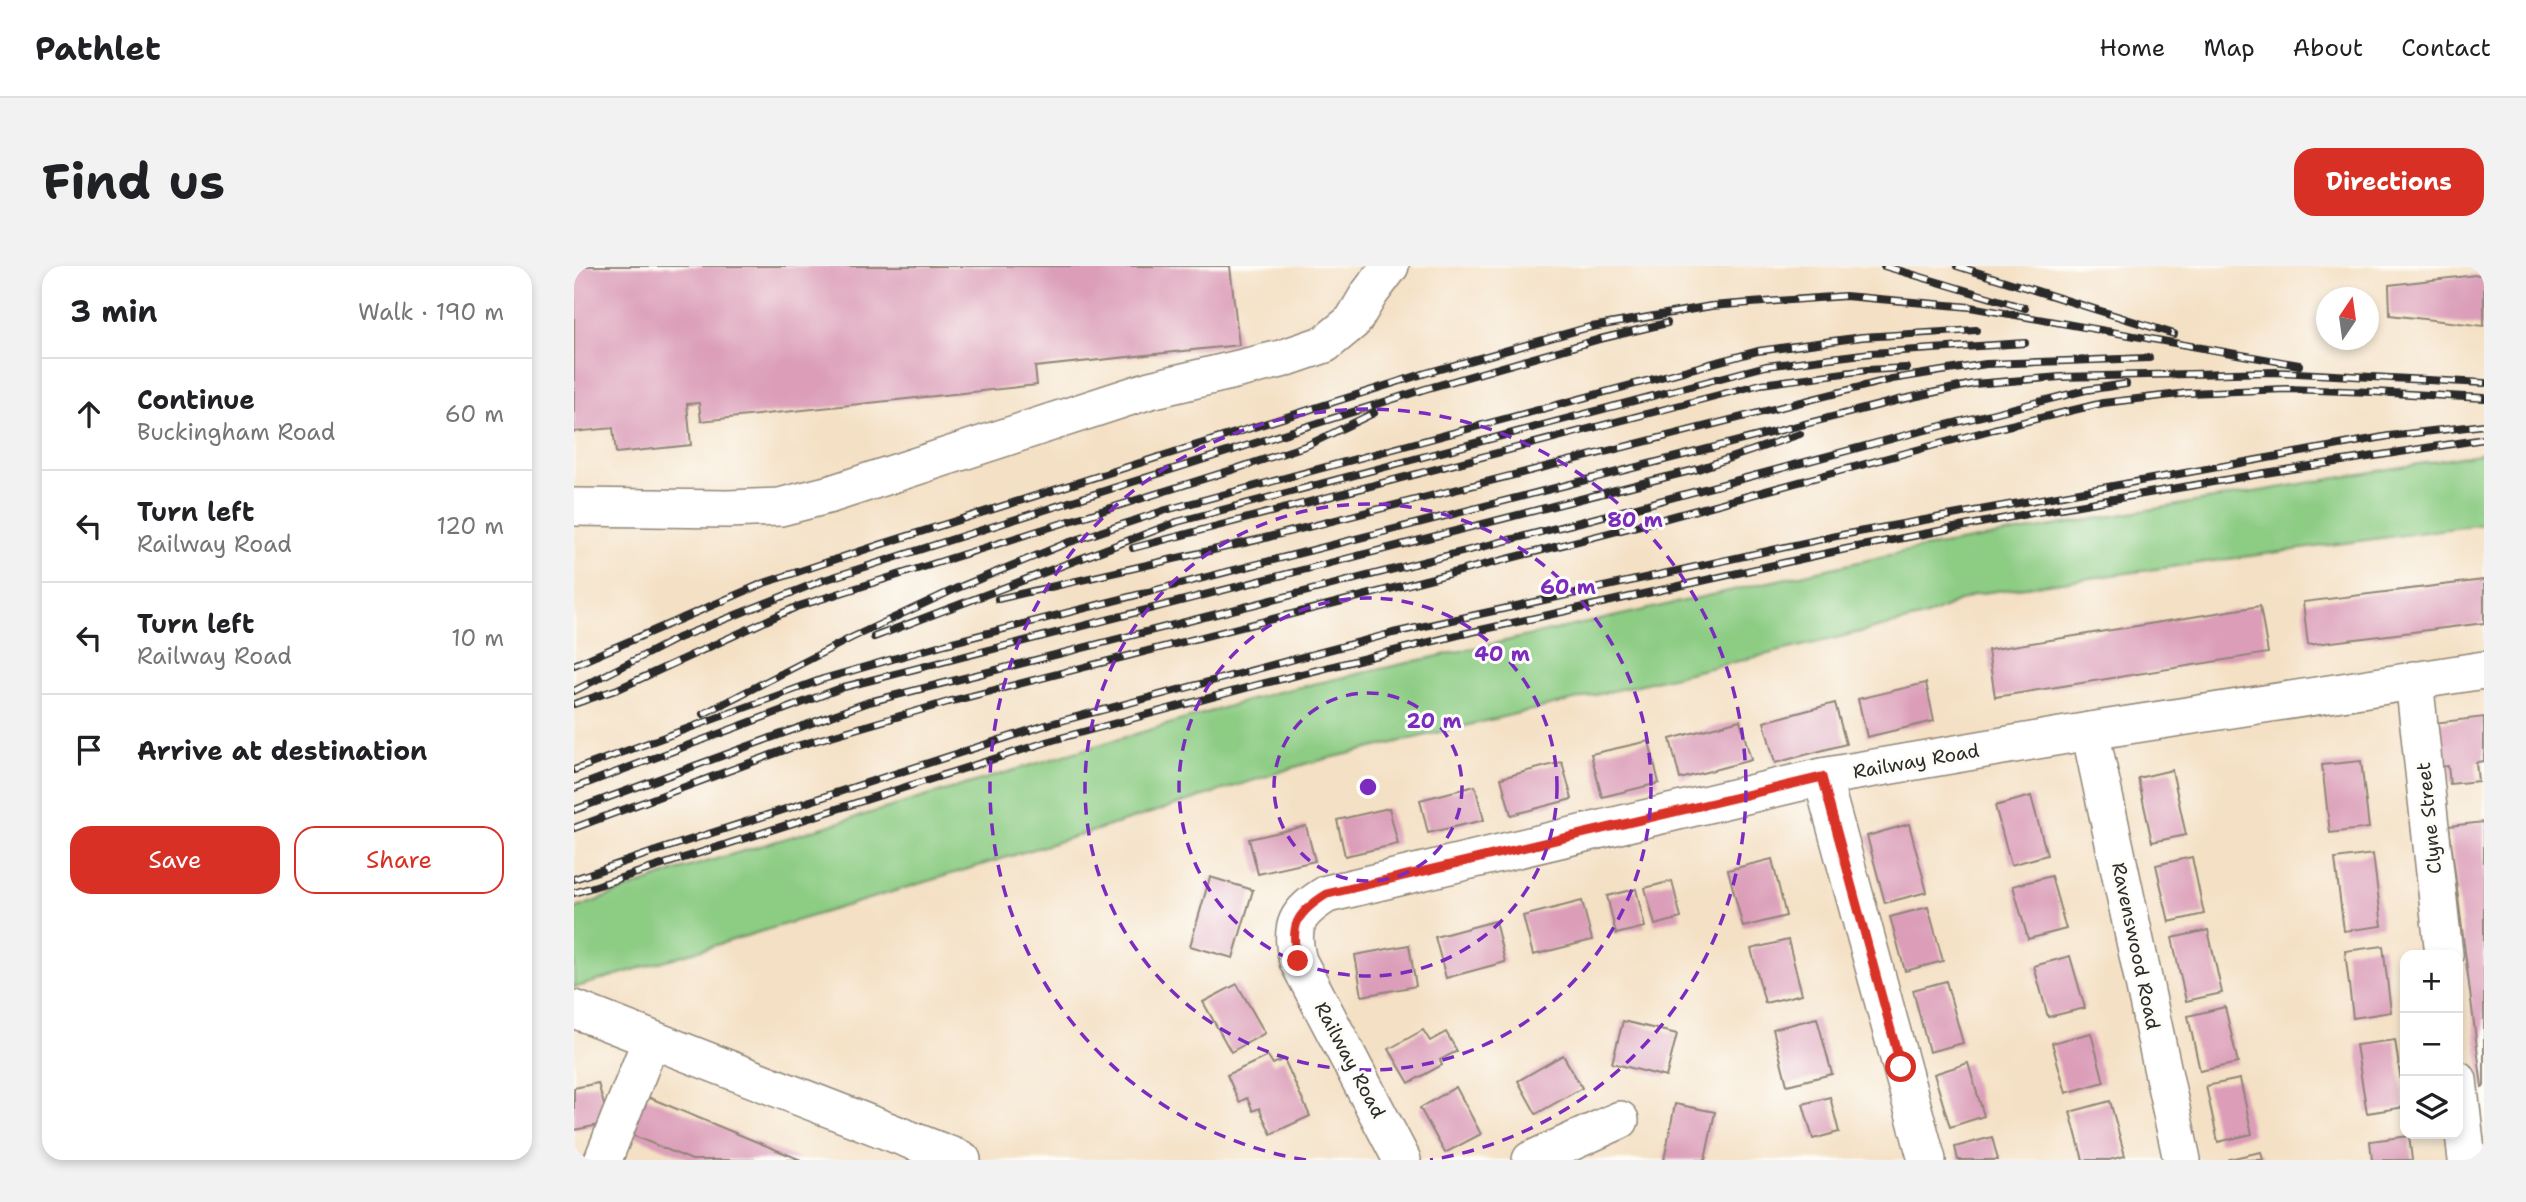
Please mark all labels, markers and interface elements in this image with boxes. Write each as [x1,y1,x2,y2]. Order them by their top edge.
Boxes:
text: Pathlet [35,26,161,71]
text: Home [2099,32,2165,64]
text: Map [2203,32,2255,64]
text: About [2293,32,2363,64]
text: Contact [2401,32,2491,64]
button: Directions [2294,148,2484,216]
text: Find us [42,149,225,215]
north arrow [2316,287,2379,350]
text: 3 min [70,291,157,332]
text: Walk · 190 m [358,297,504,327]
text: Continue [137,382,255,417]
icon: ahead [70,395,108,433]
text: 60 m [445,399,504,429]
text: Buckingham Road [137,417,335,447]
text: Turn left [137,494,254,529]
text: 80 m [1607,506,1663,534]
icon: left [70,507,108,545]
text: 120 m [436,511,504,541]
text: Railway Road [137,529,292,559]
text: 60 m [1540,573,1596,601]
text: Turn left [137,606,254,641]
icon: left [70,619,108,657]
text: 10 m [451,623,504,653]
text: 40 m [1474,640,1530,668]
text: Railway Road [137,641,292,671]
text: 20 m [1406,707,1462,735]
icon: arrive [70,731,108,769]
text: Arrive at destination [137,733,427,768]
street label: Railway Road [1851,738,1981,784]
street label: Clyne Street [2411,761,2447,875]
centre of rings [1356,775,1380,799]
button: Save [70,826,280,894]
button: Share [294,826,504,894]
street label: Ravenswood Road [2106,860,2166,1032]
route end [1282,945,1313,976]
map controls [2400,950,2463,1139]
button: + [2400,950,2463,1013]
street label: Railway Road [1309,998,1391,1122]
button: − [2400,1013,2463,1076]
route start [1885,1051,1916,1082]
button: layers [2400,1076,2463,1139]

